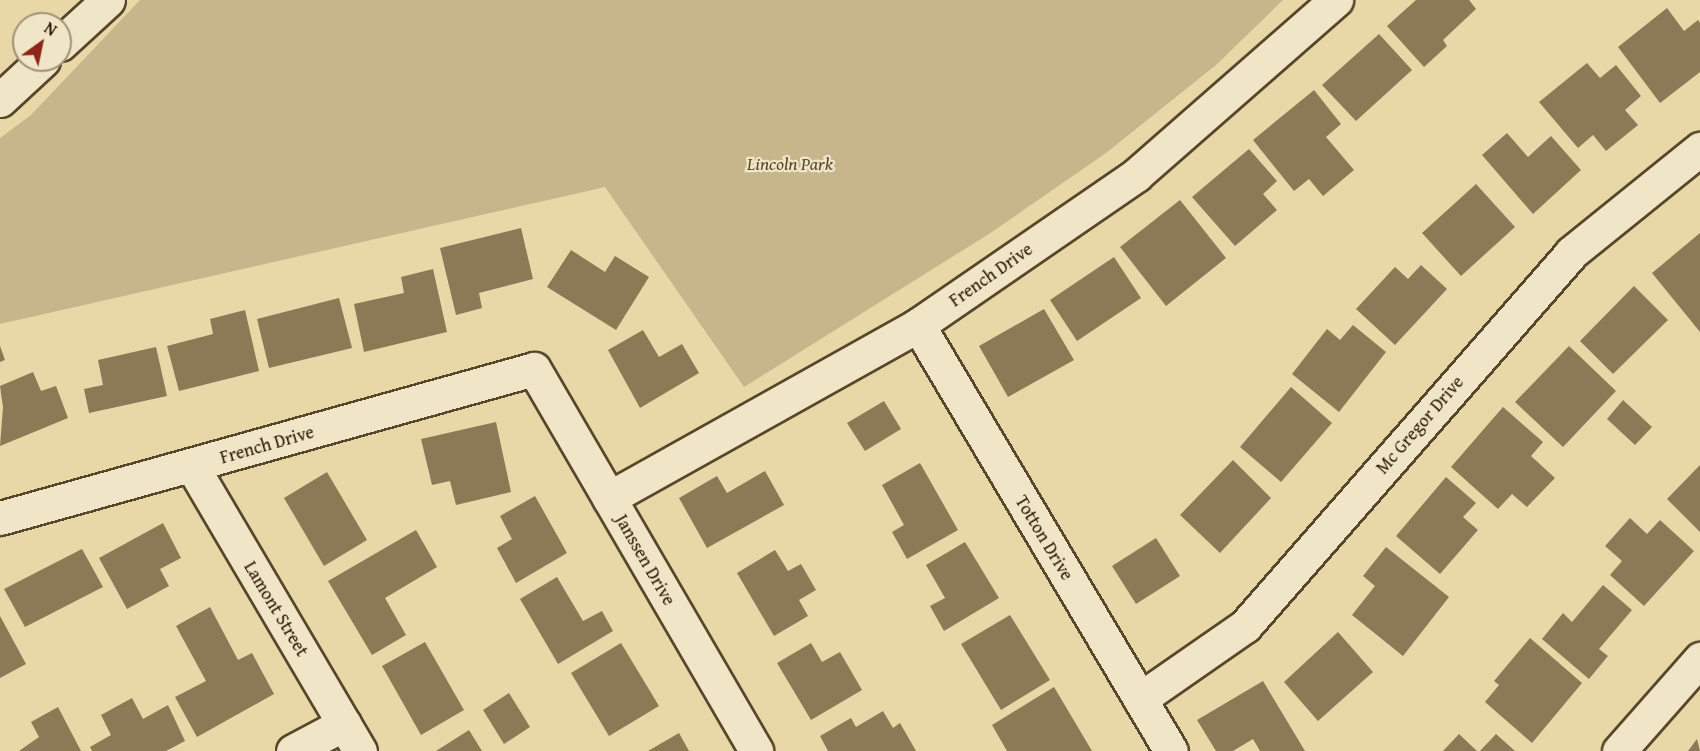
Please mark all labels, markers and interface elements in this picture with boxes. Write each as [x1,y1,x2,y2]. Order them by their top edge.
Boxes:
north arrow [12,12,72,72]
text: N [40,16,62,42]
park label: Lincoln Park [747,153,833,175]
street label: French Drive [945,238,1037,312]
street label: Mc Gregor Drive [1372,372,1468,478]
street label: French Drive [218,421,316,469]
street label: Totton Drive [1010,492,1078,584]
street label: Janssen Drive [610,511,680,609]
street label: Lamont Street [239,558,313,660]

